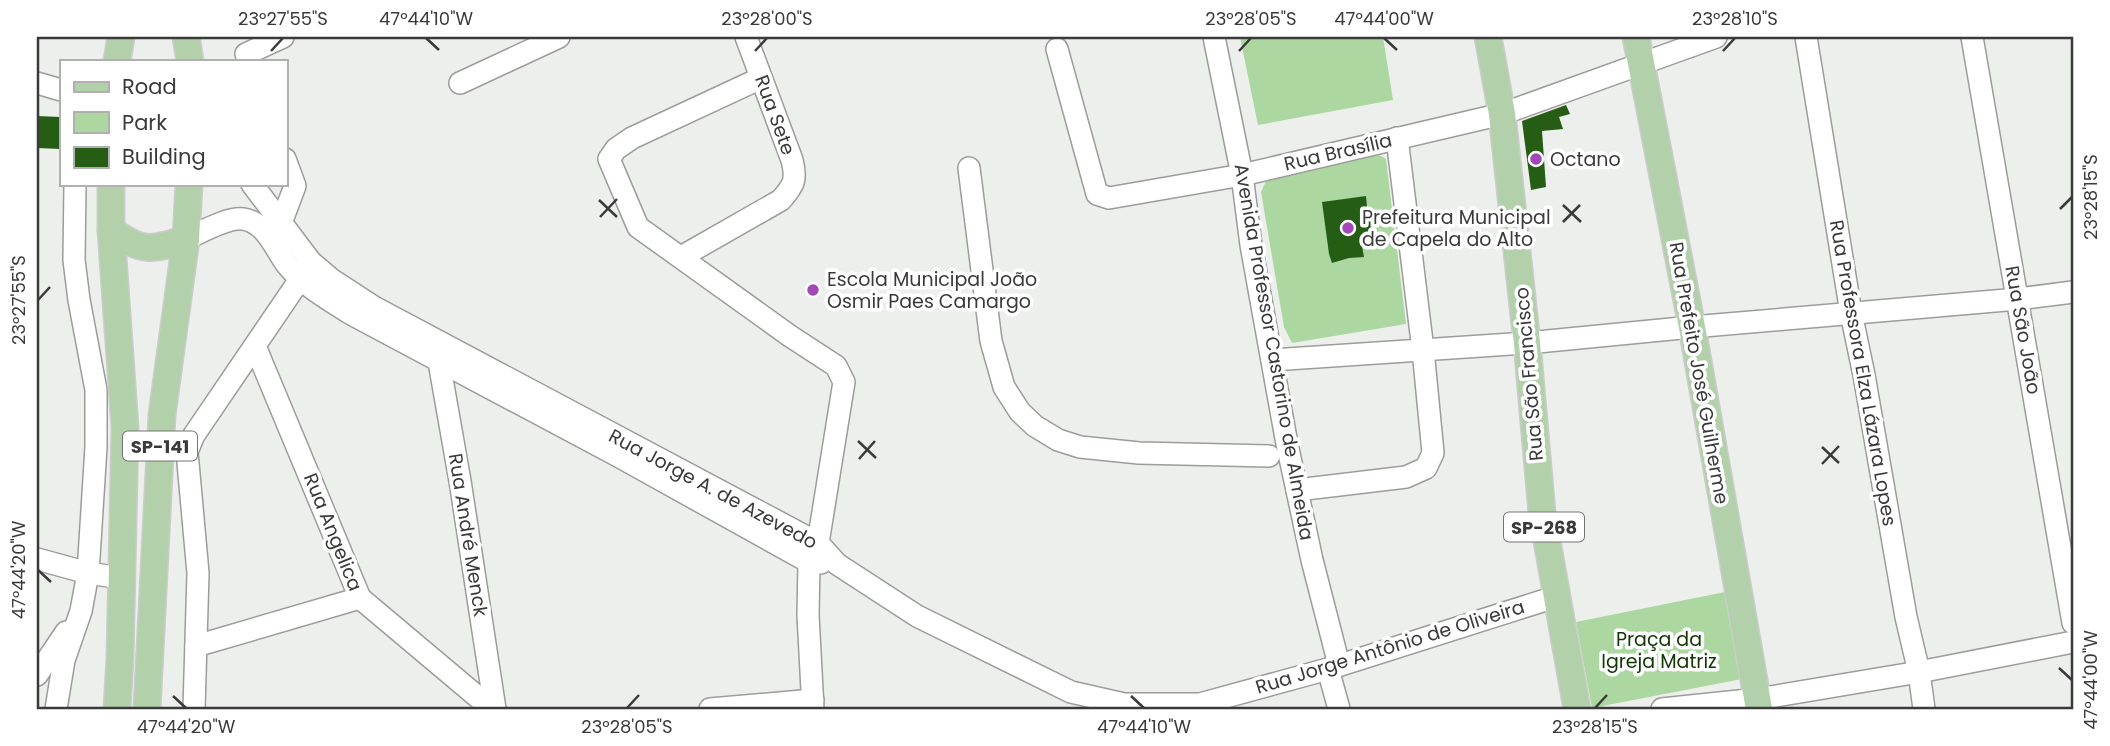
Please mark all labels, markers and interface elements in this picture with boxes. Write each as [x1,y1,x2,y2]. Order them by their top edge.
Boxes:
text: 23°27'55"S [238,6,328,31]
text: 47°44'10"W [379,6,473,31]
text: 23°28'00"S [721,6,813,31]
text: 23°28'05"S [1205,6,1297,31]
text: 47°44'00"W [1334,6,1434,31]
text: 23°28'10"S [1692,6,1778,31]
legend [60,60,287,186]
street label: Rua Sete [748,71,802,159]
text: Road [122,72,177,101]
text: Park [122,108,167,137]
street label: Rua Brasília [1281,126,1395,178]
text: Building [122,142,206,171]
place label: Octano [1550,146,1621,173]
marker: Octano [1528,151,1544,167]
text: 23°28'15"S [2078,154,2103,240]
street label: Avenida Professor Castorino de Almeida [1228,162,1320,542]
place label: Prefeitura Municipal de Capela do Alto [1362,204,1551,253]
street label: Rua Professora Elza Lázara Lopes [1823,218,1903,528]
marker: Prefeitura Municipal de Capela do Alto [1340,220,1356,236]
street label: Rua Prefeito José Guilherme [1663,240,1735,506]
text: 23°27'55"S [6,255,31,345]
street label: Rua São João [1998,264,2048,396]
place label: Escola Municipal João Osmir Paes Camargo [827,266,1037,315]
marker: Escola Municipal João Osmir Paes Camargo [805,282,821,298]
street label: Rua São Francisco [1508,286,1550,462]
street label: Rua Jorge A. de Azevedo [604,422,822,556]
road number: SP-141 [123,432,197,461]
street label: Rua André Menck [442,451,494,619]
street label: Rua Angelica [297,469,369,595]
road number: SP-268 [1504,512,1584,542]
text: 47°44'20"W [6,520,31,619]
street label: Rua Jorge Antônio de Oliveira [1252,593,1528,701]
park label: Praça da Igreja Matriz [1601,626,1717,675]
text: 47°44'00"W [2078,630,2103,730]
text: 47°44'20"W [137,714,236,739]
text: 23°28'05"S [581,714,673,739]
text: 47°44'10"W [1097,714,1191,739]
text: 23°28'15"S [1552,714,1638,739]

